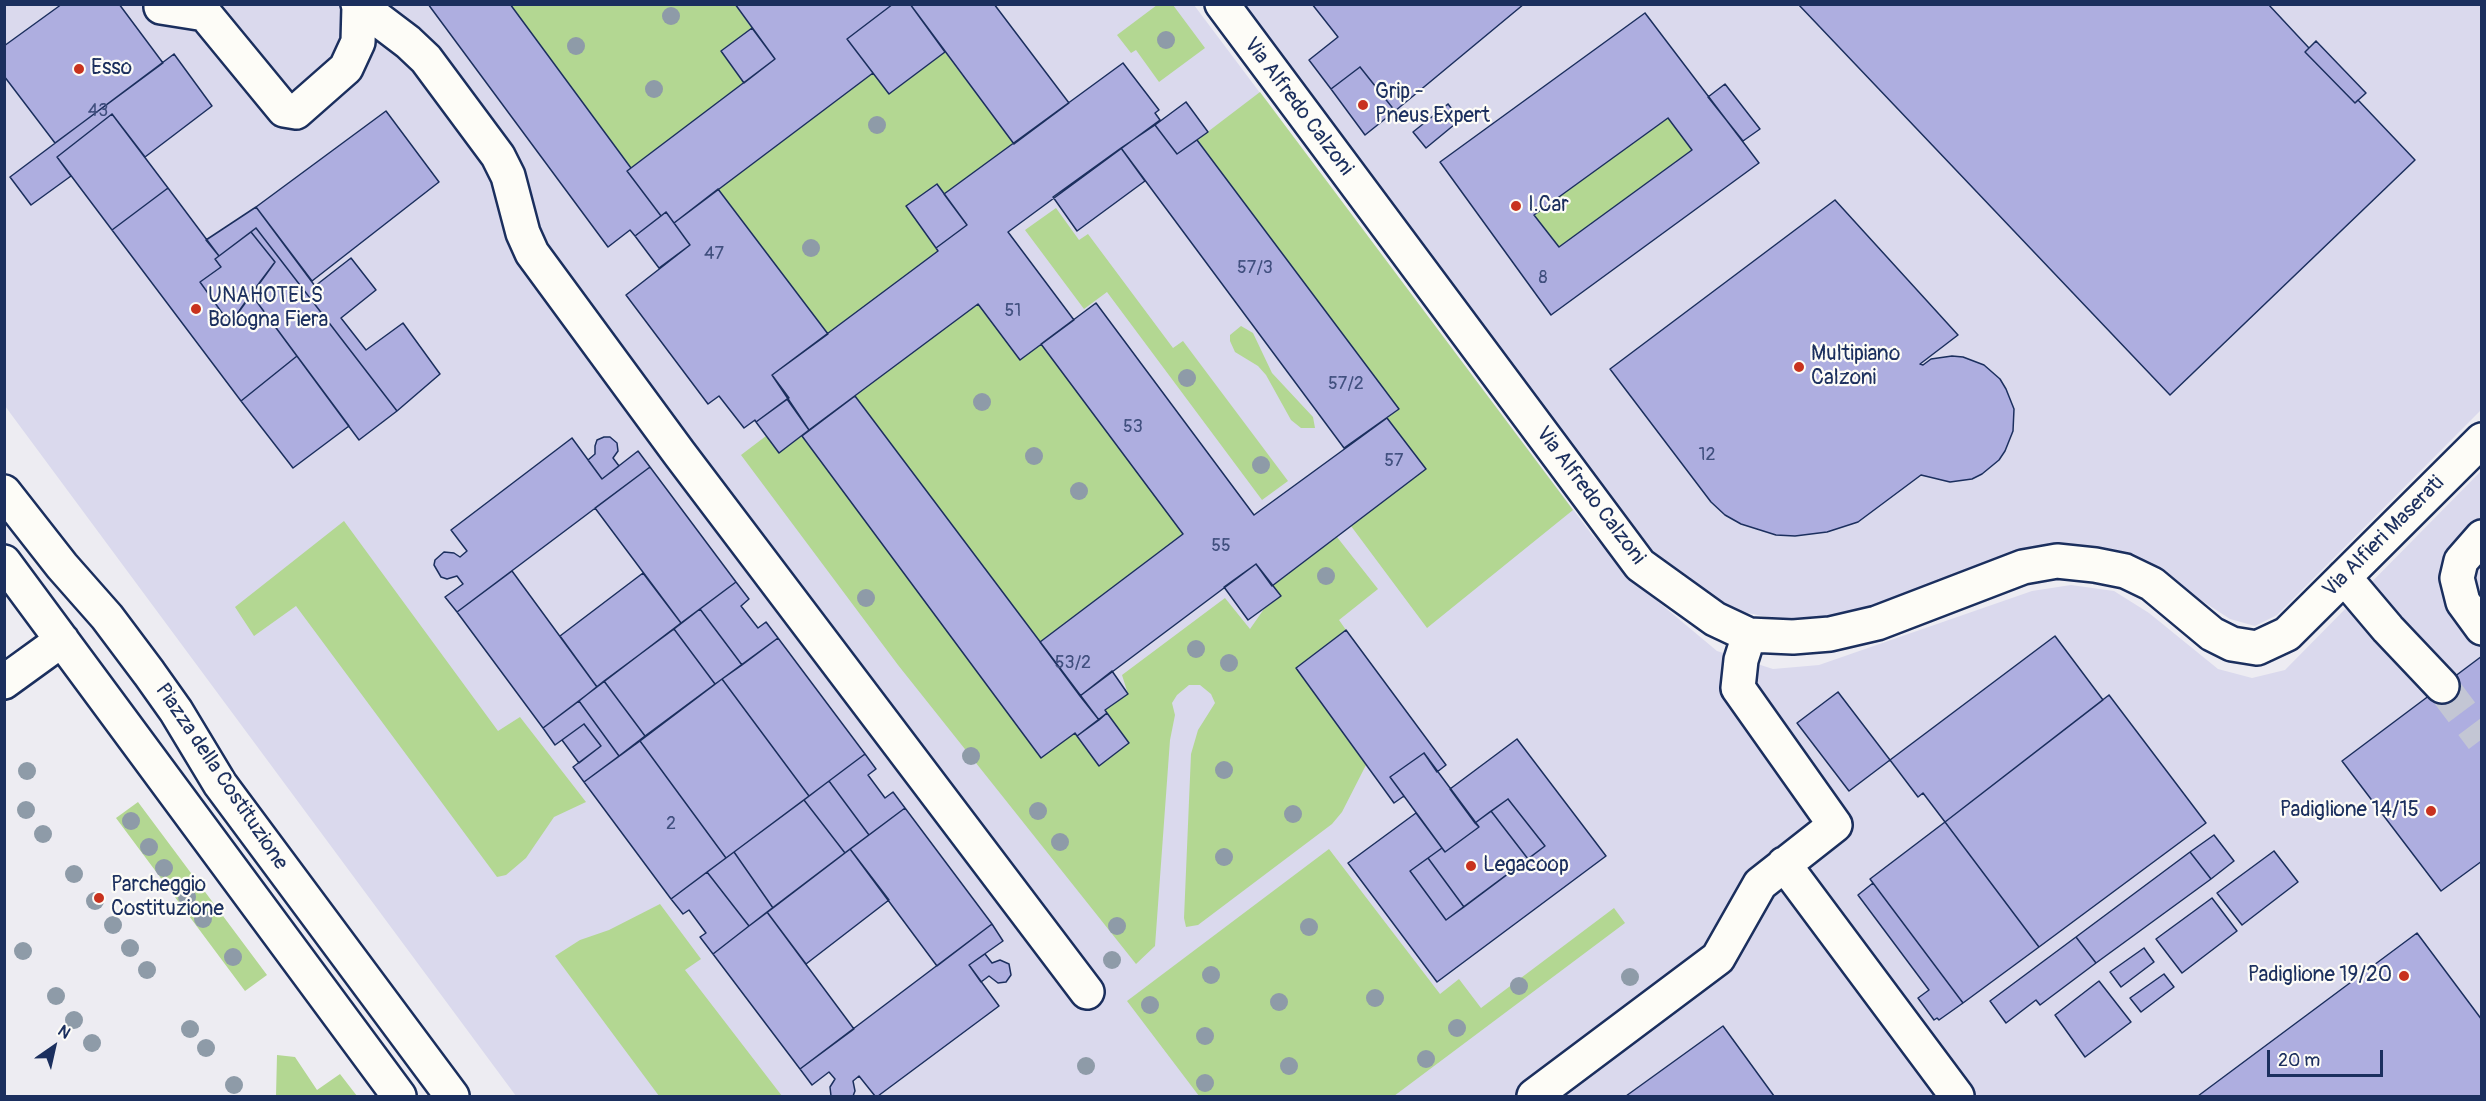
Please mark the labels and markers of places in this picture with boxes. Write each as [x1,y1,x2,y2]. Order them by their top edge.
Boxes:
place label: Esso [91,56,132,82]
marker: Esso [72,62,86,76]
place label: Grip - Pneus Expert [1375,80,1490,130]
marker: Grip - Pneus Expert [1356,98,1370,112]
place label: I.Car [1528,193,1569,219]
marker: I.Car [1509,199,1523,213]
place label: UNAHOTELS Bologna Fiera [208,284,328,334]
marker: UNAHOTELS Bologna Fiera [189,302,203,316]
place label: Multipiano Calzoni [1811,342,1900,392]
marker: Multipiano Calzoni [1792,360,1806,374]
place label: Padiglione 14/15 [2280,798,2419,824]
marker: Padiglione 14/15 [2424,804,2438,818]
place label: Legacoop [1483,853,1569,879]
marker: Legacoop [1464,859,1478,873]
place label: Parcheggio Costituzione [111,873,224,923]
marker: Parcheggio Costituzione [92,891,106,905]
place label: Padiglione 19/20 [2248,963,2392,989]
marker: Padiglione 19/20 [2397,969,2411,983]

